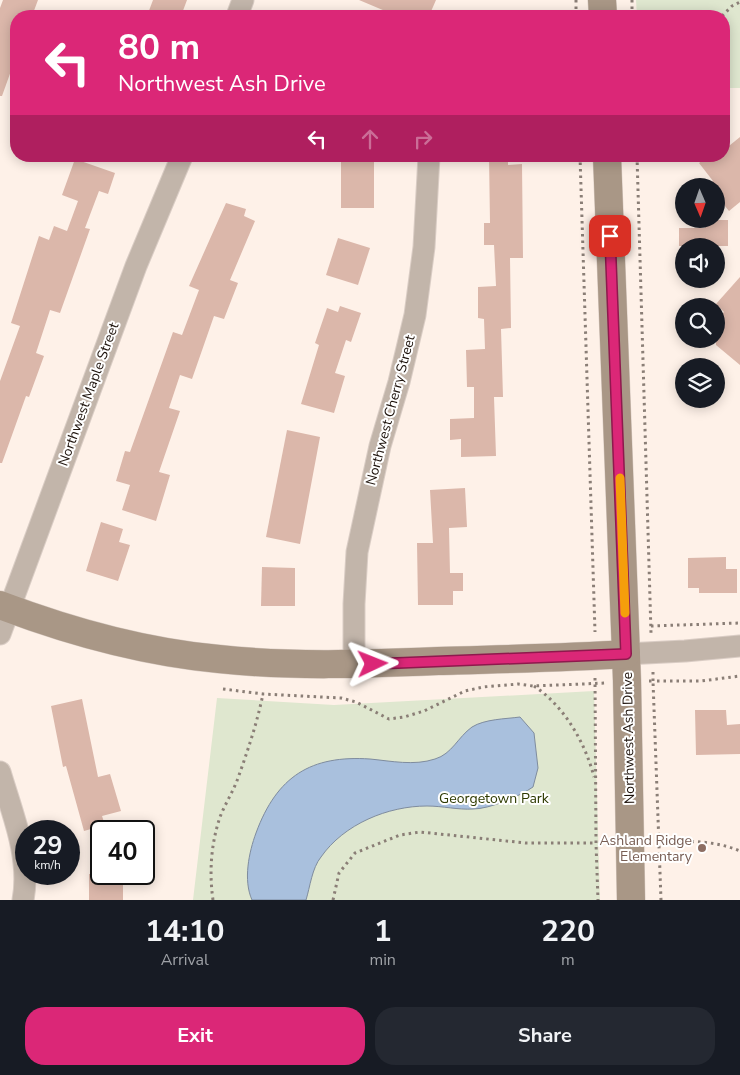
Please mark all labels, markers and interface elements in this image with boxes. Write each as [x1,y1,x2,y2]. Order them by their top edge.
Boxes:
text: 80 m [118,24,200,71]
icon: left [35,30,100,95]
text: Northwest Ash Drive [118,69,326,99]
icon: left [303,125,331,153]
icon: ahead [356,125,384,153]
icon: right [409,125,437,153]
north arrow [675,178,725,228]
map controls [675,178,725,408]
pin [589,215,631,257]
icon: arrive [596,222,624,250]
button: sound [675,238,725,288]
button: search [675,298,725,348]
street label: Northwest Maple Street [54,320,123,469]
street label: Northwest Cherry Street [361,333,420,487]
button: layers [675,358,725,408]
position arrow [346,637,398,689]
street label: Northwest Ash Drive [618,672,639,804]
park label: Georgetown Park [439,789,550,808]
speed limit sign: 40 [90,820,155,885]
text: 29 [32,829,63,863]
place label: Ashland Ridge Elementary [599,831,693,866]
marker: Ashland Ridge Elementary [696,842,708,854]
text: km/h [34,857,61,873]
text: 14:10 [145,911,224,952]
text: 1 [374,911,392,952]
text: 220 [541,911,595,952]
text: Arrival [161,949,209,971]
text: min [369,949,396,971]
text: m [561,949,575,971]
button: Exit [25,1007,365,1065]
button: Share [375,1007,715,1065]

